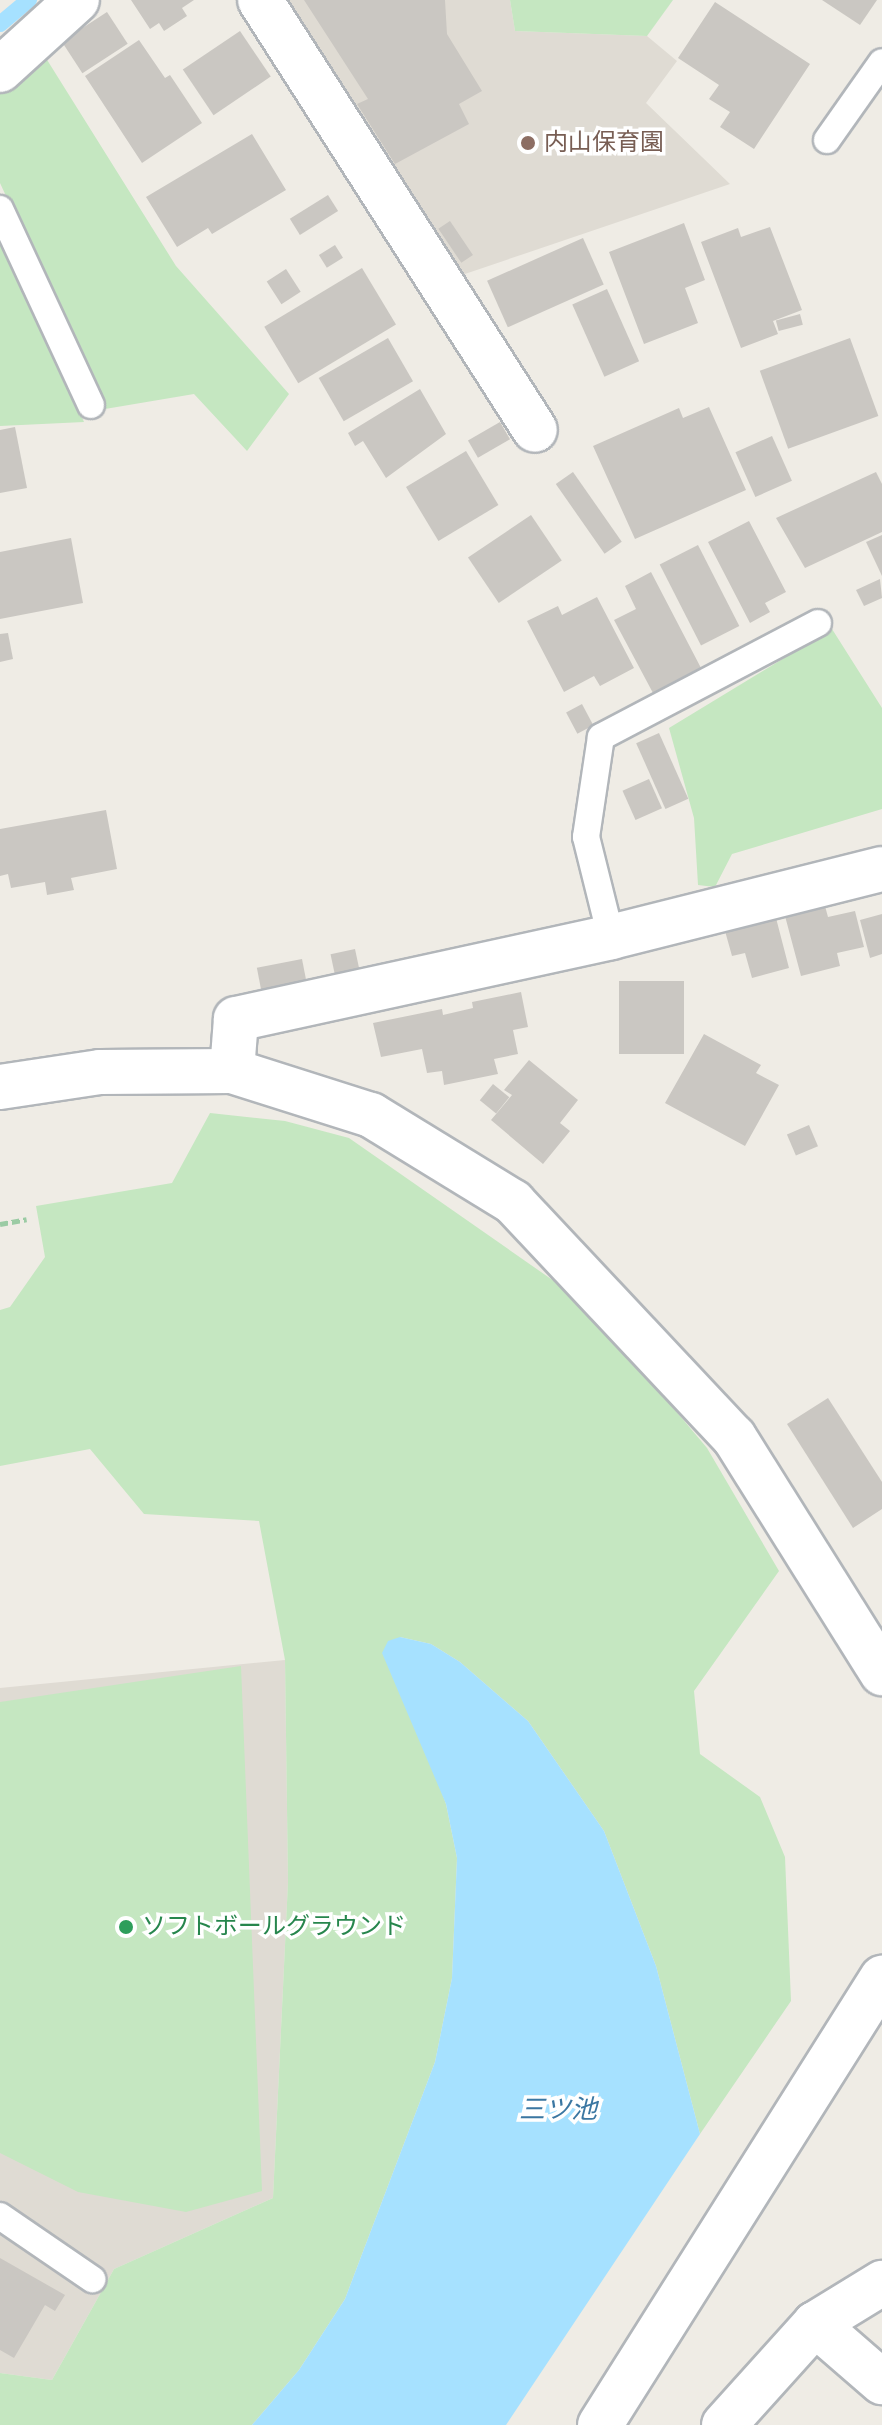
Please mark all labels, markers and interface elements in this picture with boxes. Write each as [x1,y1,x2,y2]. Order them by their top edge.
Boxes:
place label: 内山保育園 [544,129,664,157]
marker: 内山保育園 [519,134,537,152]
place label: ソフトボールグラウンド [142,1913,406,1941]
marker: ソフトボールグラウンド [117,1918,135,1936]
water label: 三ツ池 [519,2094,597,2126]

